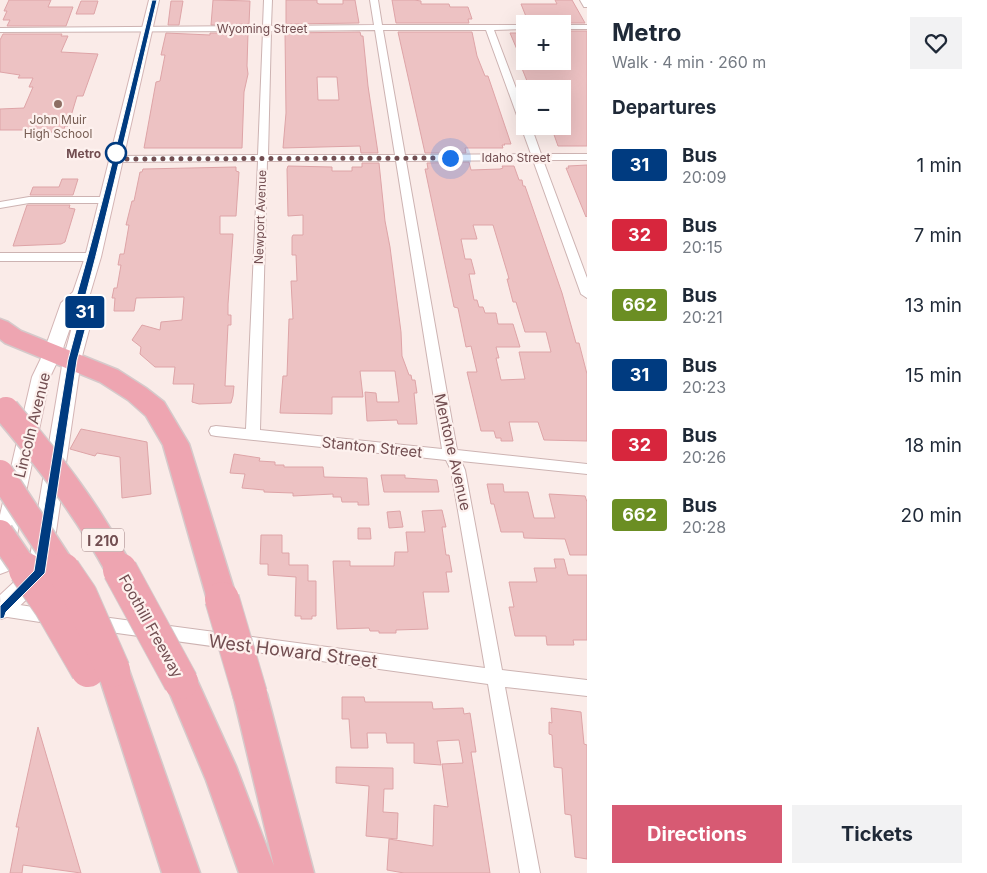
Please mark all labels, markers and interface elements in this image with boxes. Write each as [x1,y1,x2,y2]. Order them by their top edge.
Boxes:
map controls [516,15,571,135]
button: + [516,15,571,70]
button: heart [910,17,962,69]
text: Metro [612,18,681,47]
street label: Wyoming Street [217,21,307,36]
text: Walk · 4 min · 260 m [612,52,766,72]
button: − [516,80,571,135]
text: Departures [612,96,716,119]
marker: John Muir High School [52,98,64,110]
place label: John Muir High School [24,112,92,141]
marker: Metro [105,142,127,164]
text: Bus [682,144,717,167]
place label: Metro [66,146,101,161]
your location [438,146,463,171]
street label: Idaho Street [482,150,550,165]
text: 31 [630,154,649,175]
text: 1 min [916,154,962,177]
text: 20:09 [682,167,726,187]
street label: Newport Avenue [251,170,269,264]
text: Bus [682,214,717,237]
text: 32 [628,224,651,245]
text: 7 min [913,224,962,247]
text: 20:15 [682,237,723,257]
text: Bus [682,284,717,307]
text: 662 [622,294,657,315]
text: 13 min [905,294,962,317]
line badge: 31 [62,296,108,328]
text: 31 [75,301,95,322]
text: 20:21 [682,307,723,327]
text: Bus [682,354,717,377]
text: 31 [630,364,649,385]
text: 15 min [905,364,962,387]
street label: Lincoln Avenue [10,370,54,480]
text: 20:23 [682,377,726,397]
street label: Mentone Avenue [430,392,476,512]
text: Bus [682,424,717,447]
street label: Stanton Street [321,432,423,462]
text: 32 [628,434,651,455]
text: 18 min [905,434,962,457]
text: 20:26 [682,447,726,467]
text: Bus [682,494,717,517]
text: 662 [622,504,657,525]
text: 20 min [901,504,962,527]
text: 20:28 [682,517,726,537]
road number: I 210 [82,528,124,552]
street label: Foothill Freeway [115,571,187,681]
street label: West Howard Street [207,630,379,672]
button: Directions [612,805,782,863]
button: Tickets [792,805,962,863]

